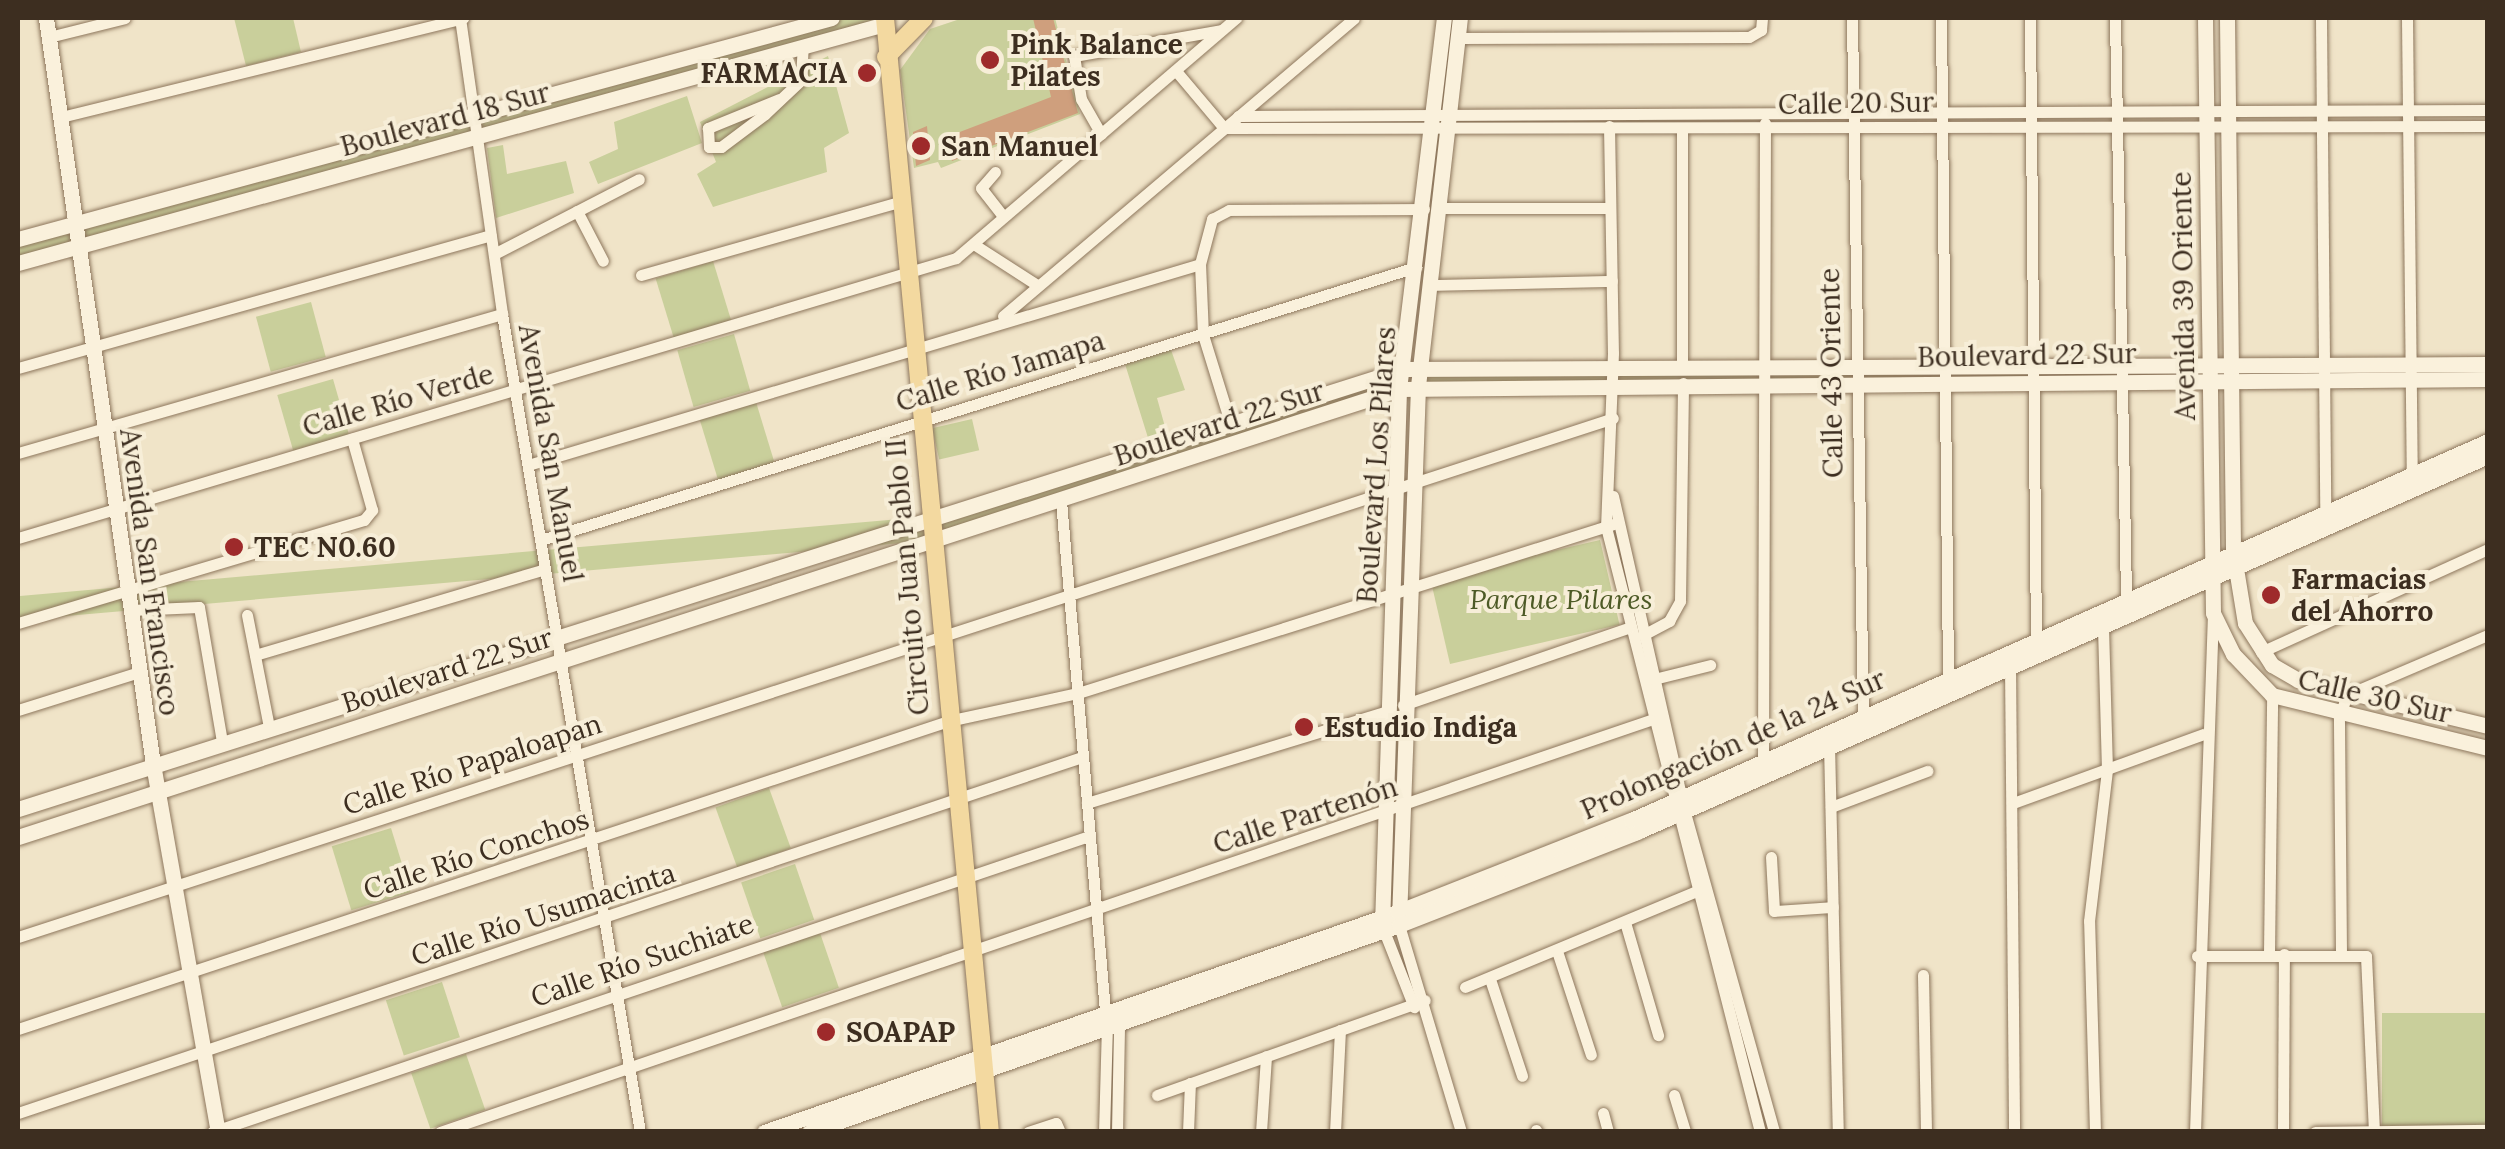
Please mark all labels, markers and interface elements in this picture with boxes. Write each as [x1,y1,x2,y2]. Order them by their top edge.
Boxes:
place label: Pink Balance Pilates [1010,27,1183,93]
marker: Pink Balance Pilates [979,49,1001,71]
place label: FARMACIA [700,56,847,90]
marker: FARMACIA [856,62,878,84]
street label: Boulevard 18 Sur [337,75,553,163]
street label: Calle 20 Sur [1778,85,1934,121]
place label: San Manuel [941,129,1098,163]
marker: San Manuel [910,135,932,157]
street label: Avenida 39 Oriente [2164,171,2202,421]
street label: Calle 43 Oriente [1812,268,1850,478]
street label: Avenida San Manuel [512,322,590,584]
street label: Calle Río Jamapa [892,323,1108,419]
street label: Boulevard Los Pilares [1350,325,1402,605]
street label: Boulevard 22 Sur [1917,336,2137,374]
street label: Calle Río Verde [299,357,497,443]
street label: Boulevard 22 Sur [1109,373,1329,473]
street label: Avenida San Francisco [113,426,187,718]
street label: Circuito Juan Pablo II [878,437,936,717]
place label: TEC N0.60 [254,530,396,564]
marker: TEC N0.60 [223,536,245,558]
place label: Farmacias del Ahorro [2291,562,2433,628]
park label: Parque Pilares [1470,582,1652,616]
marker: Farmacias del Ahorro [2260,584,2282,606]
street label: Boulevard 22 Sur [337,620,557,720]
street label: Prolongación de la 24 Sur [1575,662,1891,826]
street label: Calle 30 Sur [2295,662,2455,730]
street label: Calle Río Papaloapan [338,706,606,822]
place label: Estudio Indiga [1324,710,1517,744]
marker: Estudio Indiga [1293,716,1315,738]
street label: Calle Partenón [1209,769,1401,861]
street label: Calle Río Conchos [359,802,593,906]
street label: Calle Río Usumacinta [407,855,679,973]
street label: Calle Río Suchiate [526,906,758,1014]
place label: SOAPAP [846,1015,955,1049]
marker: SOAPAP [815,1021,837,1043]

